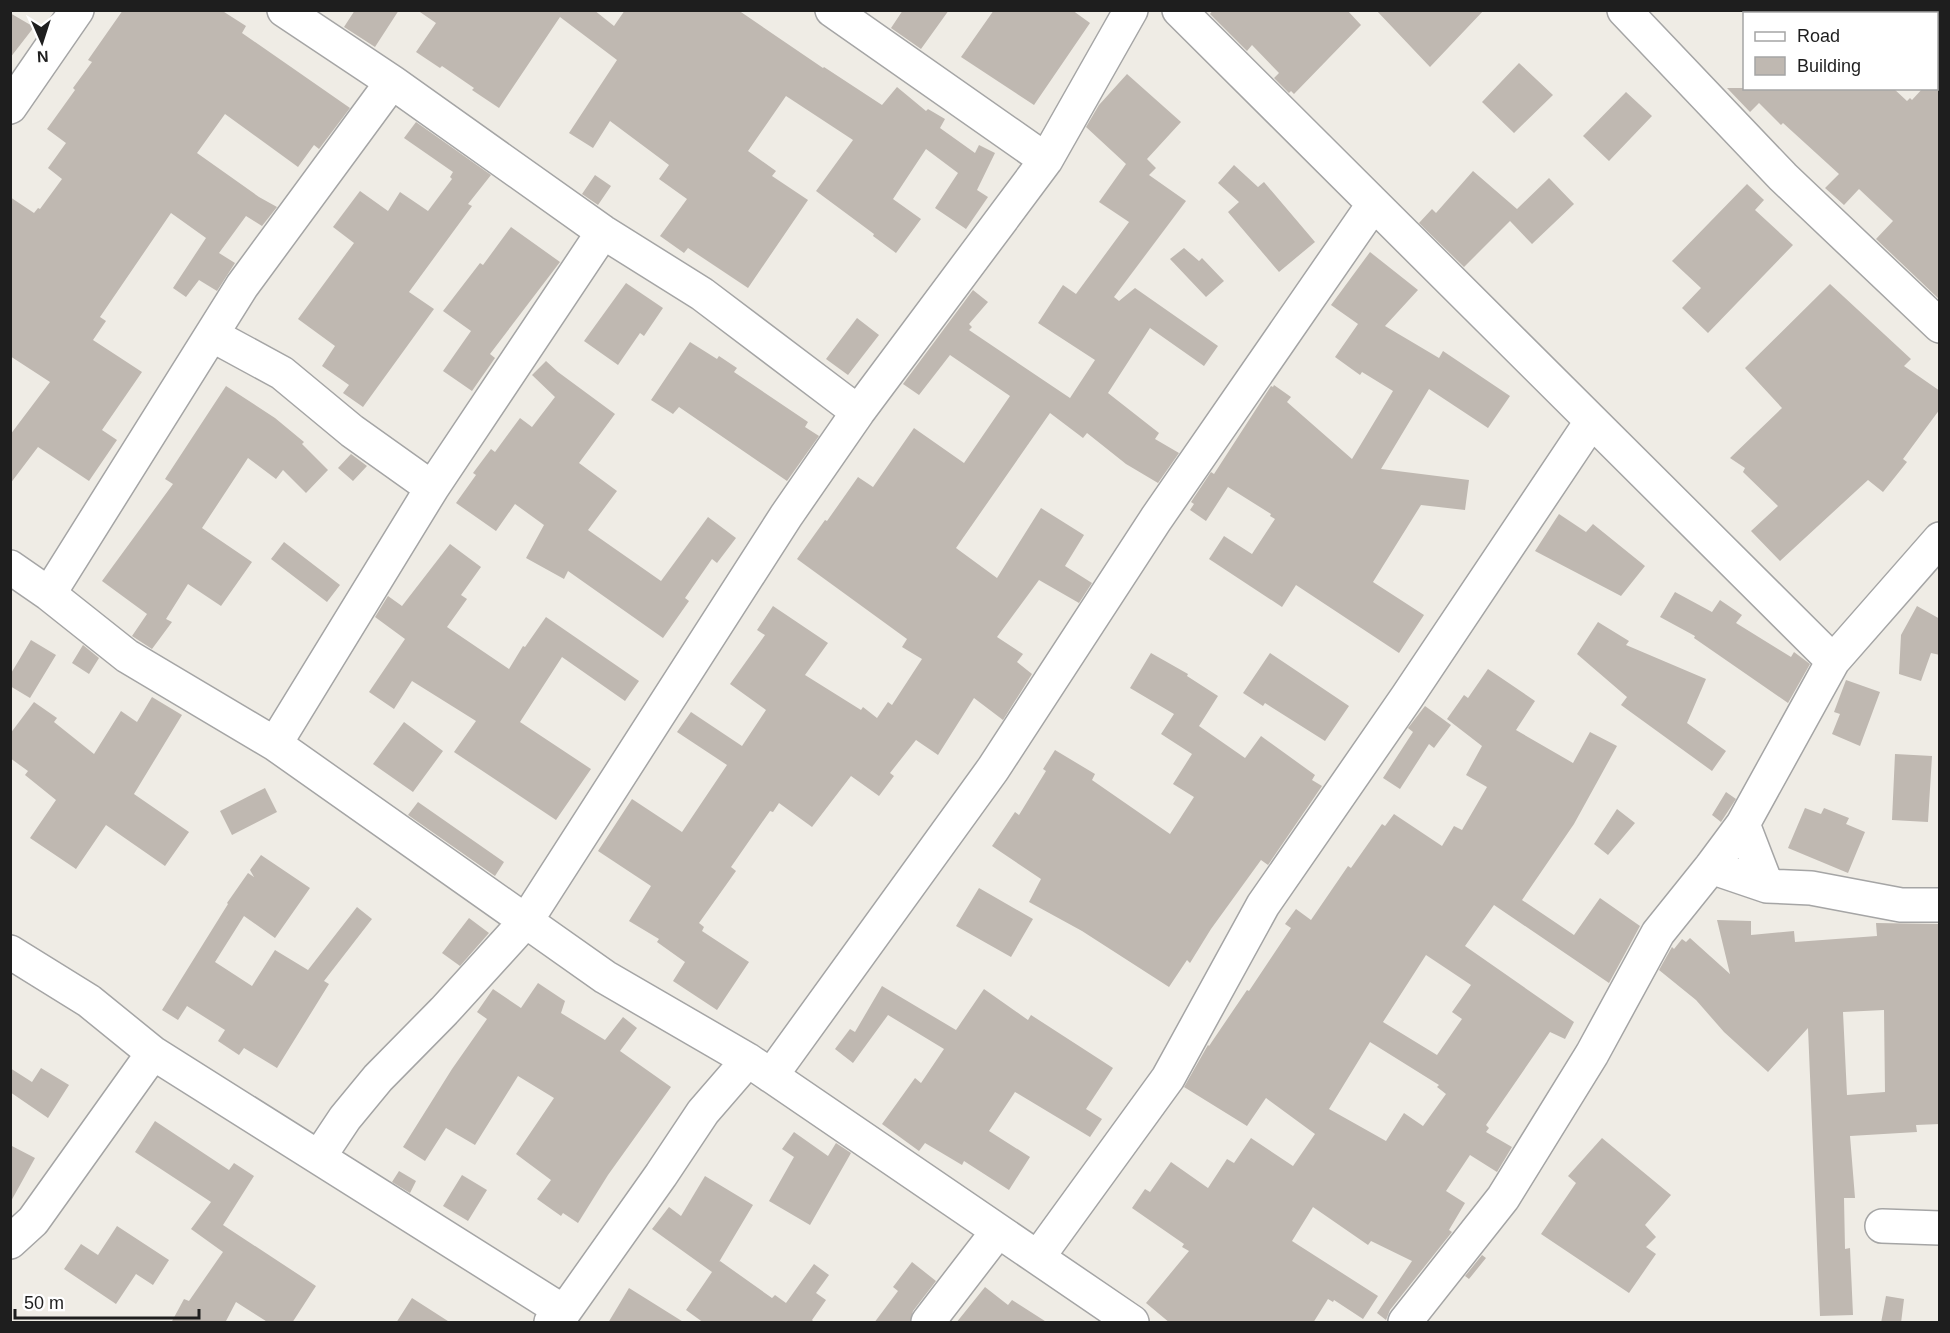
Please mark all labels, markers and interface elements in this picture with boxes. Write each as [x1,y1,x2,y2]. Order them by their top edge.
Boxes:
north arrow [12,12,72,72]
legend [1743,12,1938,90]
text: Road [1797,26,1840,46]
text: N [37,48,49,65]
text: Building [1797,56,1861,76]
scale bar [15,1282,200,1320]
text: 50 m [24,1293,64,1313]

